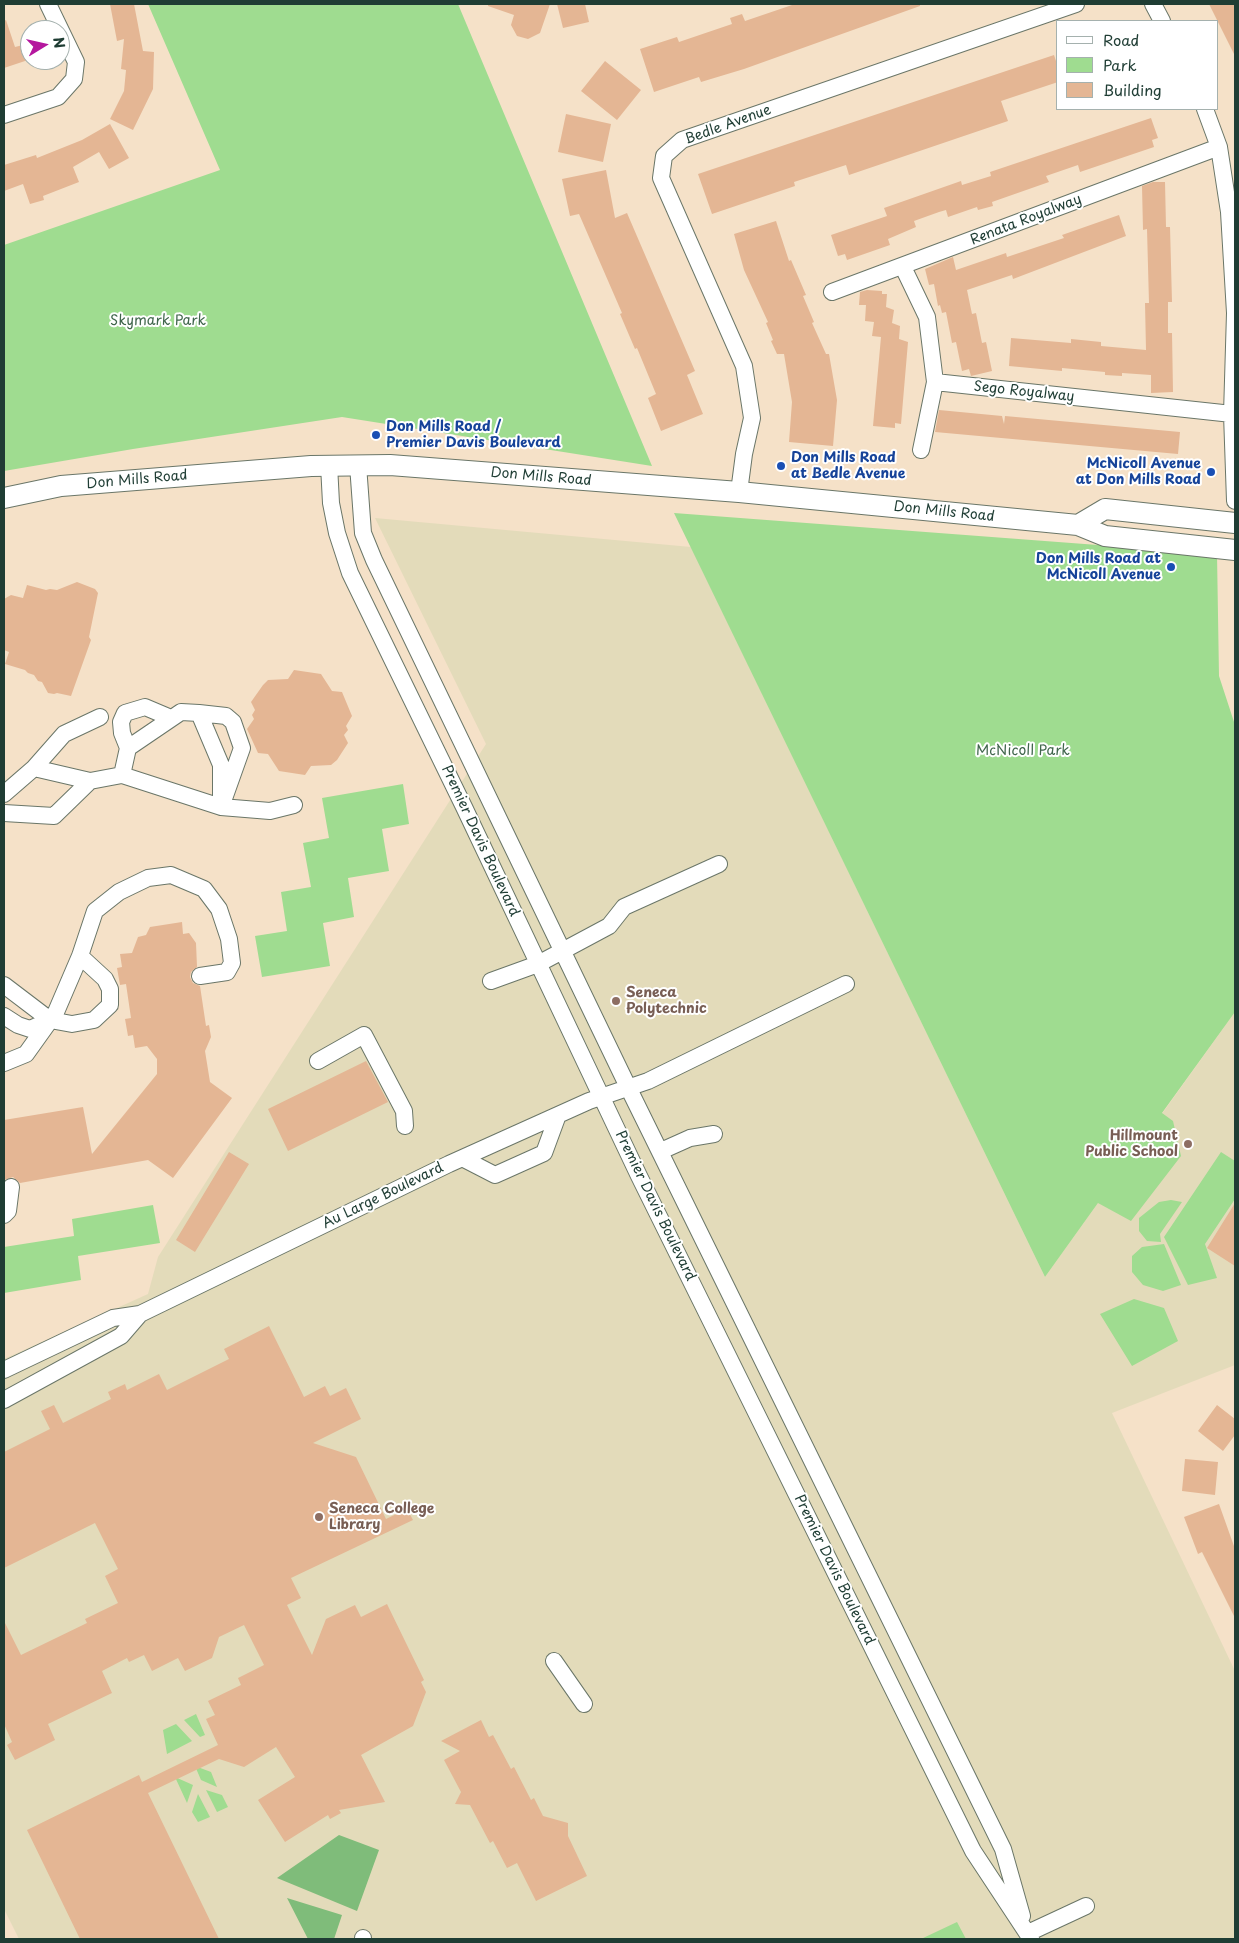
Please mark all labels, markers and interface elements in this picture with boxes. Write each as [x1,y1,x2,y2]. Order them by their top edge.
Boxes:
north arrow [20,20,70,70]
legend [1056,20,1219,110]
text: Road [1103,28,1139,51]
text: N [48,36,71,50]
text: Park [1103,53,1137,76]
text: Building [1103,78,1162,101]
street label: Bedle Avenue [683,102,773,148]
street label: Renata Royalway [968,191,1084,249]
park label: Skymark Park [110,313,206,329]
street label: Sego Royalway [973,378,1075,406]
place label: Don Mills Road / Premier Davis Boulevard [386,419,561,452]
marker: Don Mills Road / Premier Davis Boulevard [370,429,382,441]
place label: Don Mills Road at Bedle Avenue [791,450,905,482]
place label: McNicoll Avenue at Don Mills Road [1076,456,1201,488]
marker: Don Mills Road at Bedle Avenue [775,460,787,472]
street label: Don Mills Road [490,464,592,490]
marker: McNicoll Avenue at Don Mills Road [1205,466,1217,478]
street label: Don Mills Road [86,467,188,493]
street label: Don Mills Road [893,498,995,526]
place label: Don Mills Road at McNicoll Avenue [1036,551,1161,584]
marker: Don Mills Road at McNicoll Avenue [1165,561,1177,573]
park label: McNicoll Park [976,743,1070,759]
street label: Premier Davis Boulevard [438,763,522,919]
place label: Seneca Polytechnic [626,985,707,1018]
marker: Seneca Polytechnic [610,995,622,1007]
street label: Premier Davis Boulevard [611,1128,699,1284]
place label: Hillmount Public School [1085,1128,1178,1160]
marker: Hillmount Public School [1182,1138,1194,1150]
street label: Au Large Boulevard [320,1159,446,1233]
street label: Premier Davis Boulevard [790,1492,878,1648]
place label: Seneca College Library [329,1501,435,1534]
marker: Seneca College Library [313,1511,325,1523]

